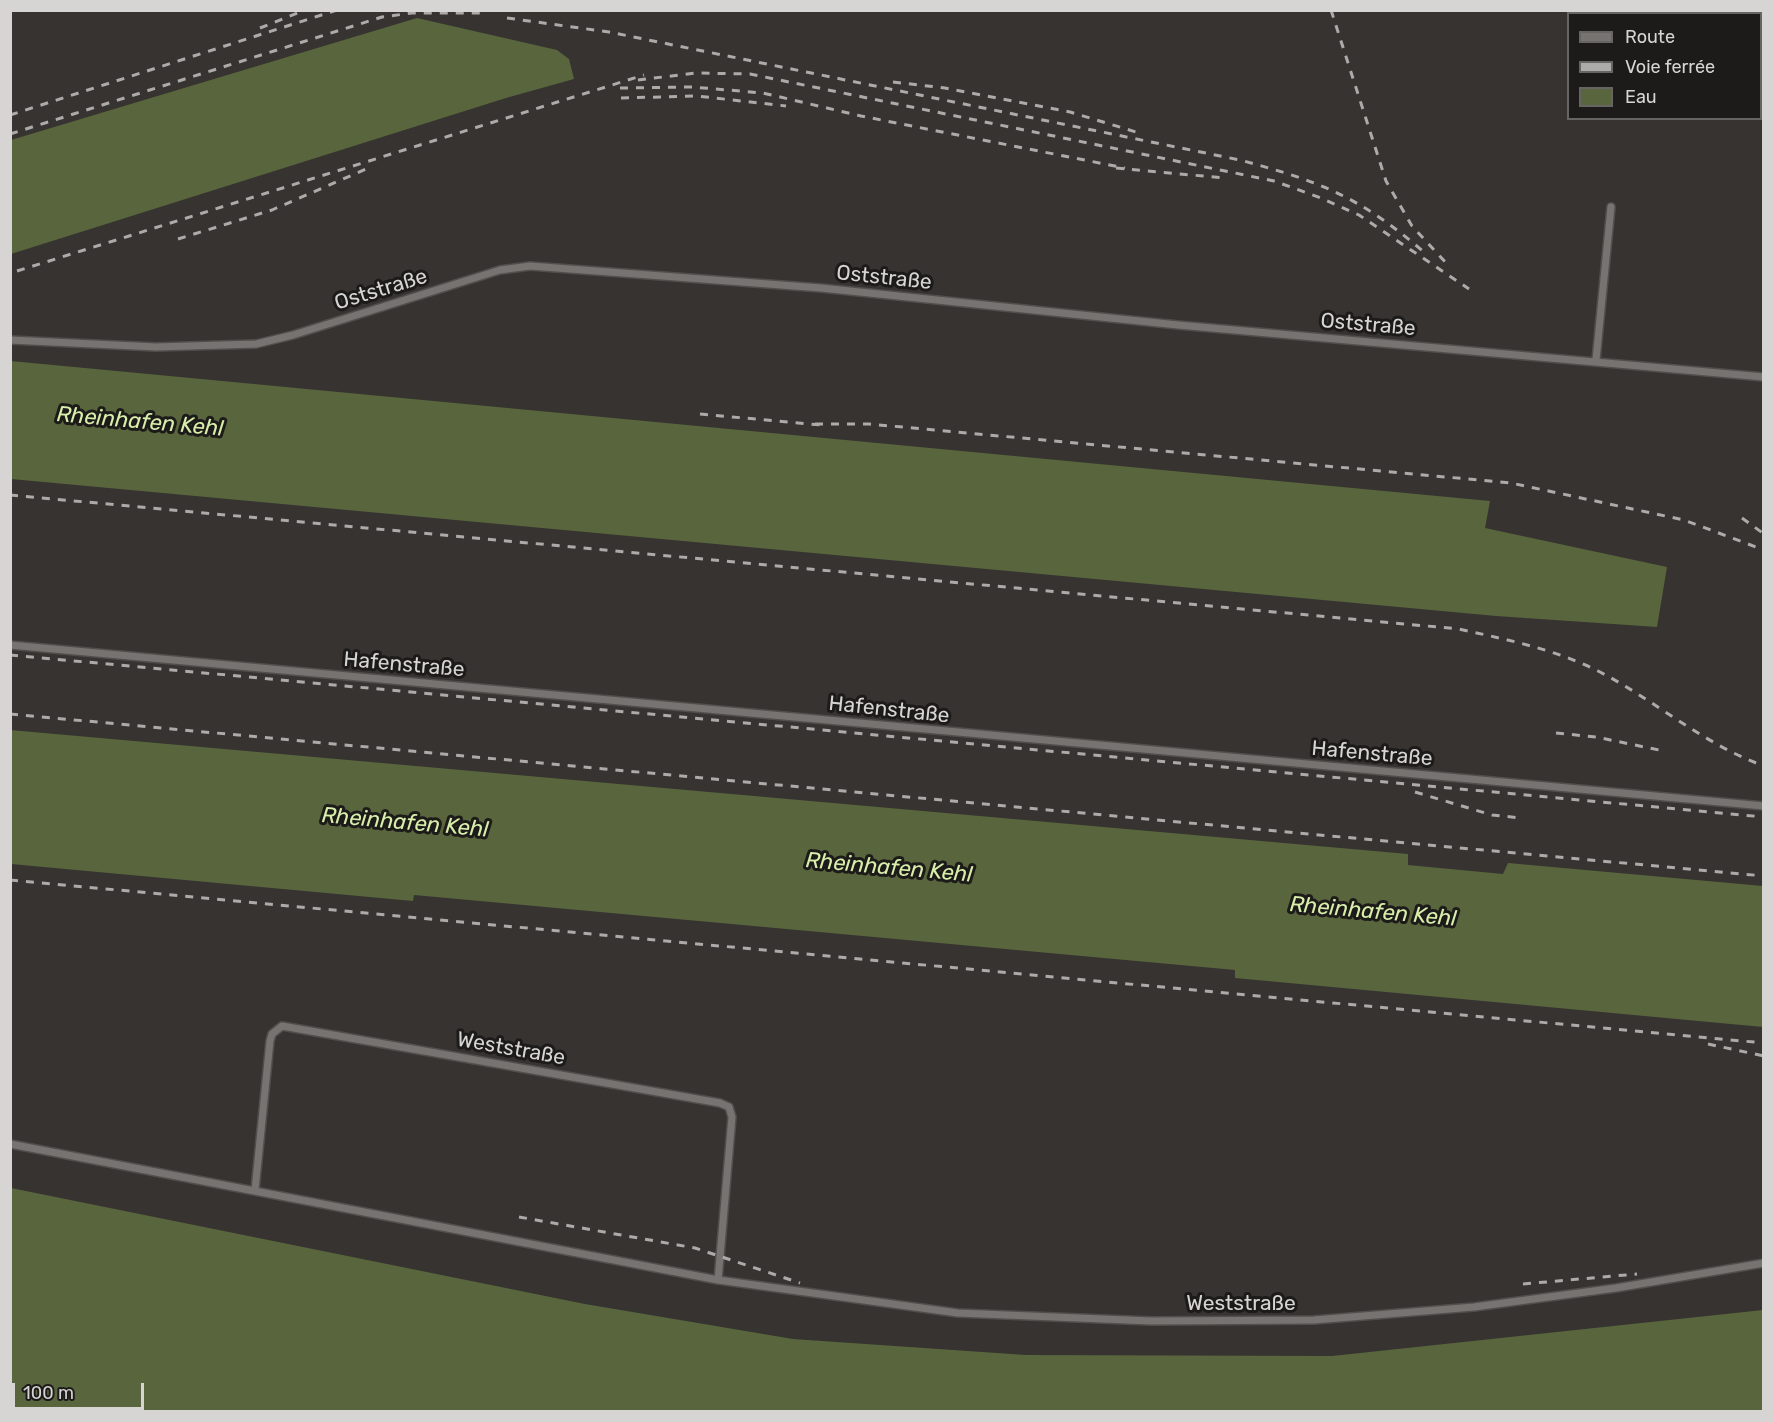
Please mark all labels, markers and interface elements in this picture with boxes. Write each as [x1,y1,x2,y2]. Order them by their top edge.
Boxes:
legend [1567,12,1762,120]
text: Route [1625,26,1675,48]
text: Voie ferrée [1625,56,1715,78]
text: Eau [1625,86,1657,108]
street label: Oststraße [835,260,933,296]
street label: Oststraße [332,264,430,316]
street label: Oststraße [1319,308,1417,342]
water label: Rheinhafen Kehl [55,402,225,442]
street label: Hafenstraße [342,647,466,683]
street label: Hafenstraße [827,691,951,729]
street label: Hafenstraße [1310,736,1434,772]
water label: Rheinhafen Kehl [320,803,490,843]
water label: Rheinhafen Kehl [804,848,974,888]
water label: Rheinhafen Kehl [1288,892,1458,932]
street label: Weststraße [455,1027,567,1071]
street label: Weststraße [1186,1291,1296,1317]
scale bar [15,1371,147,1409]
text: 100 m [23,1382,74,1404]

